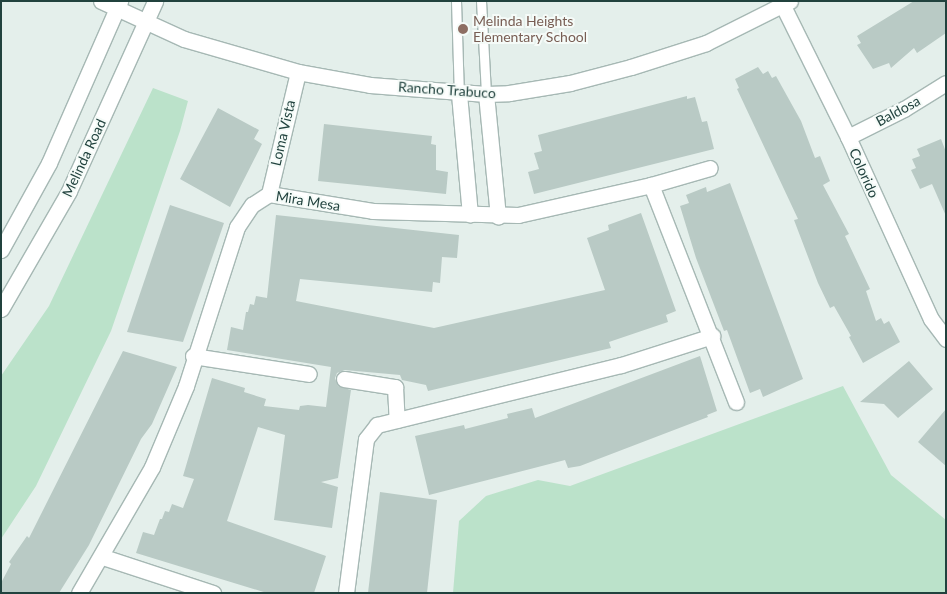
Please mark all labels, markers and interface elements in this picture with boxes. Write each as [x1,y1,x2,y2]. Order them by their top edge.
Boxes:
place label: Melinda Heights Elementary School [473,13,587,46]
marker: Melinda Heights Elementary School [457,23,469,35]
street label: Rancho Trabuco [397,78,497,102]
street label: Baldosa [873,92,923,130]
street label: Loma Vista [267,98,299,168]
street label: Melinda Road [59,116,109,200]
street label: Colorido [846,146,882,200]
street label: Mira Mesa [275,188,341,214]

